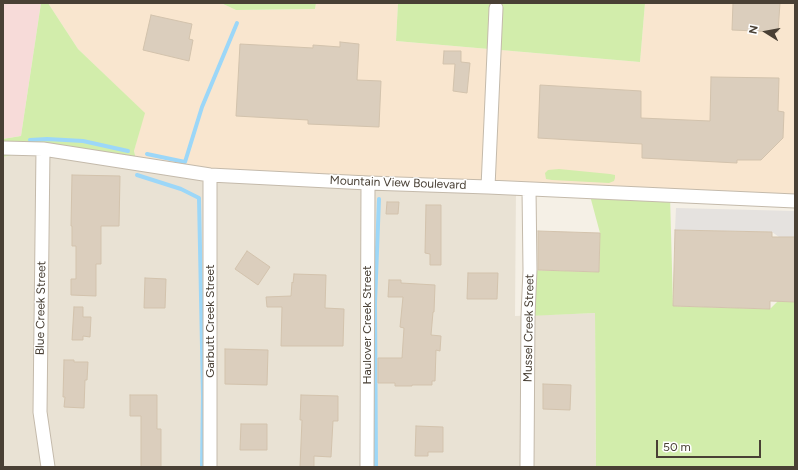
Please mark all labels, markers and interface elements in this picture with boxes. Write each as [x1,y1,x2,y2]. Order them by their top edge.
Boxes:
north arrow [746,12,786,52]
text: N [747,24,761,35]
street label: Mountain View Boulevard [329,173,467,193]
street label: Blue Creek Street [33,261,49,355]
street label: Garbutt Creek Street [203,264,217,378]
street label: Haulover Creek Street [360,265,374,385]
street label: Mussel Creek Street [521,274,537,382]
scale bar [658,432,763,458]
text: 50 m [663,440,691,454]

